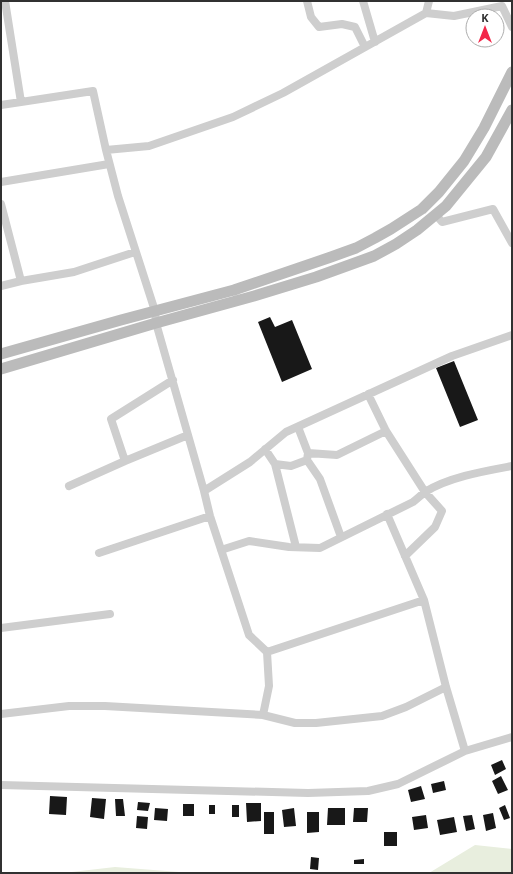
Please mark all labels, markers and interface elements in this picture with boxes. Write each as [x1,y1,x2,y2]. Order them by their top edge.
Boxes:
north arrow [465,8,505,48]
text: K [481,10,489,25]

